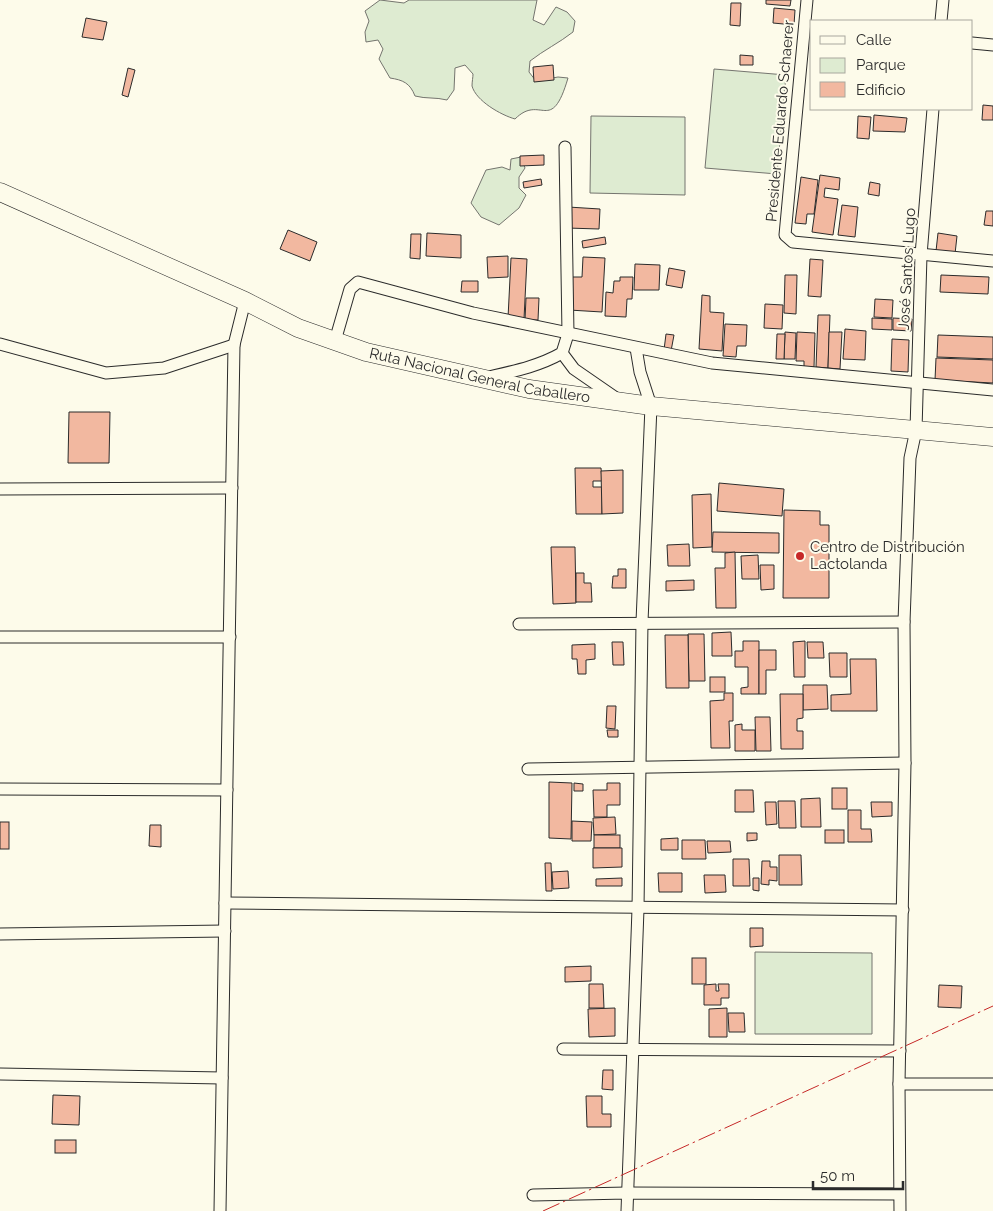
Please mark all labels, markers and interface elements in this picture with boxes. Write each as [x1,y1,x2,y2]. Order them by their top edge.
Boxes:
street label: Presidente Eduardo Schaerer [762,19,798,223]
legend [810,20,973,110]
text: Calle [856,31,892,49]
text: Parque [856,56,906,74]
text: Edificio [856,81,906,99]
street label: José Santos Lugo [895,207,919,331]
street label: Ruta Nacional General Caballero [368,344,591,406]
place label: Centro de Distribución Lactolanda [810,538,965,573]
marker: Centro de Distribución Lactolanda [794,550,806,562]
scale bar [813,1158,903,1190]
text: 50 m [820,1167,855,1185]

